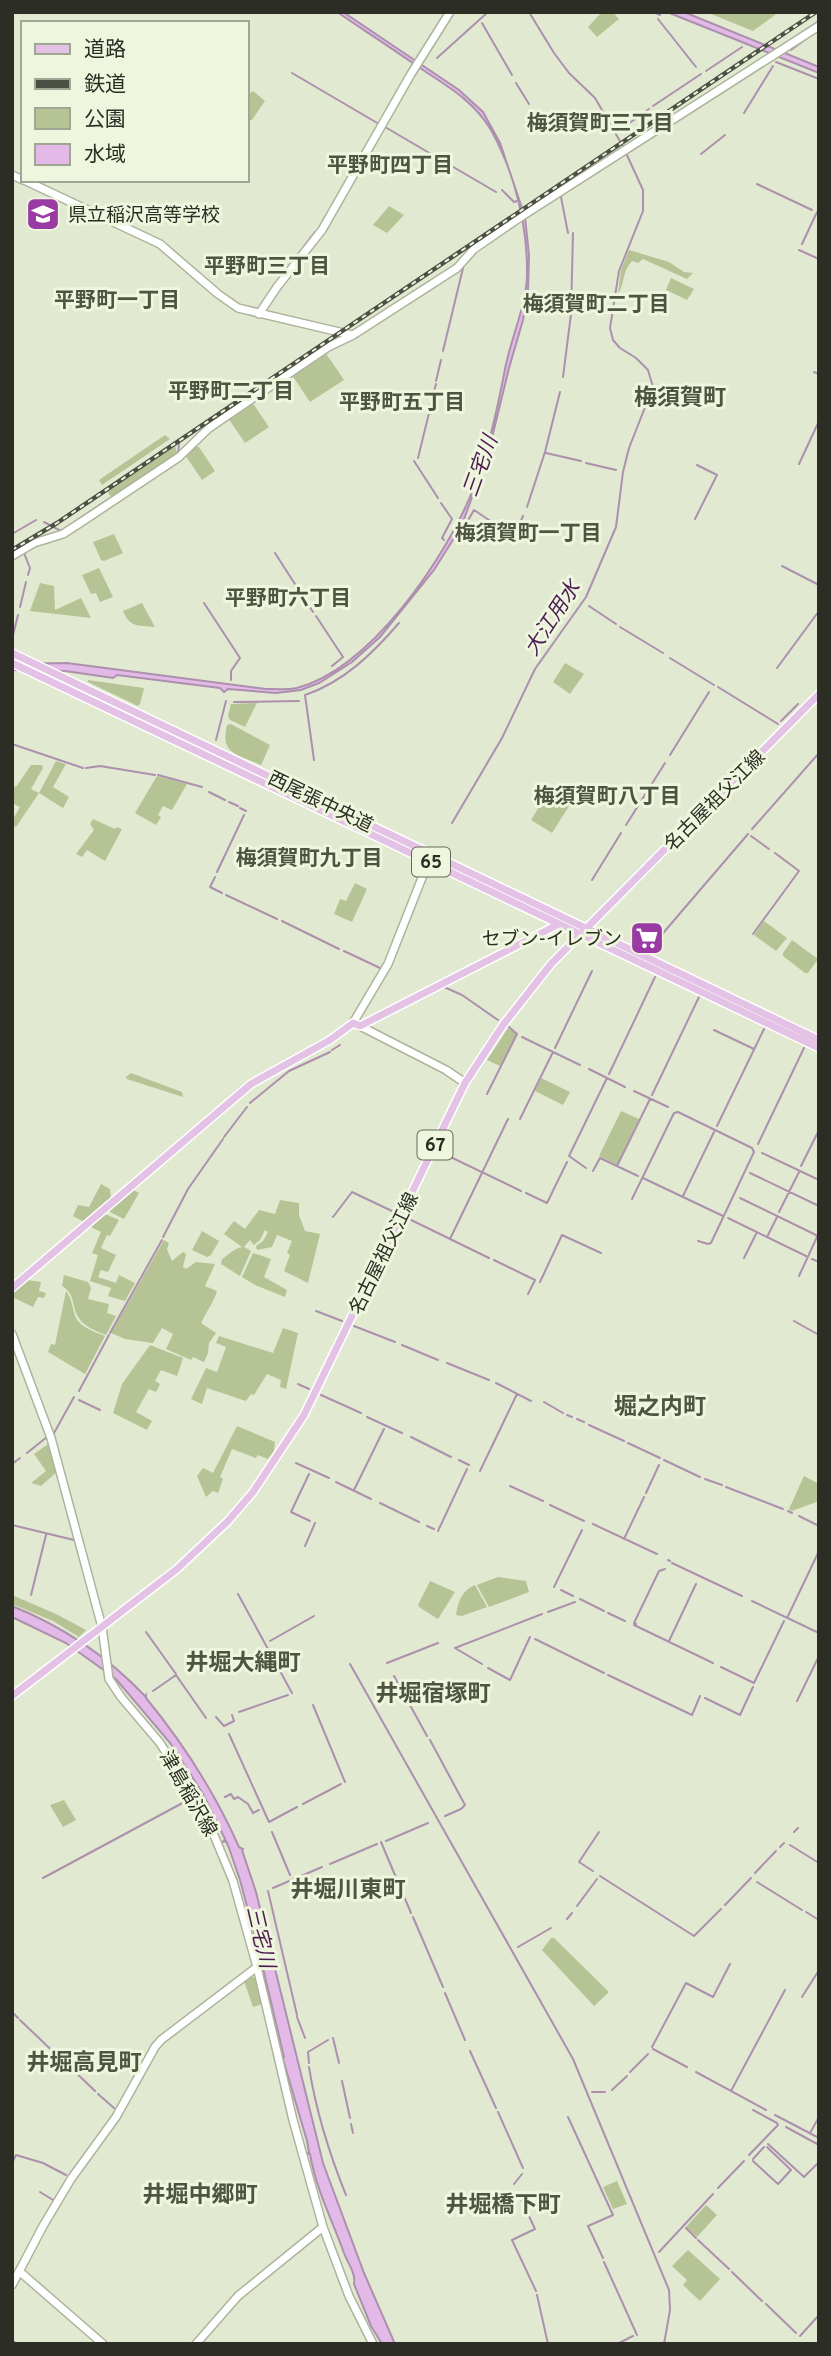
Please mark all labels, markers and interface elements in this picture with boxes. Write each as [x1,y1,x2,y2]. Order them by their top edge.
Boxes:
legend [21,21,248,182]
text: 道路 [84,37,126,64]
text: 鉄道 [84,72,126,99]
text: 公園 [84,107,126,134]
district label: 梅須賀町三丁目 [527,111,674,138]
text: 水域 [84,142,126,169]
district label: 平野町四丁目 [327,153,453,180]
school or university icon: 県立稲沢高等学校 [24,195,62,233]
place label: 県立稲沢高等学校 [68,204,220,228]
district label: 平野町三丁目 [204,254,330,281]
district label: 平野町一丁目 [54,288,180,315]
district label: 梅須賀町二丁目 [523,292,670,319]
district label: 平野町二丁目 [168,379,294,406]
district label: 梅須賀町 [634,385,726,414]
district label: 平野町五丁目 [339,390,465,417]
water label: 三宅川 [458,430,506,501]
district label: 梅須賀町一丁目 [455,521,602,548]
water label: 大江用水 [519,575,589,661]
district label: 平野町六丁目 [225,586,351,613]
street label: 名古屋祖父江線 [660,746,771,857]
street label: 西尾張中央道 [264,767,377,839]
district label: 梅須賀町八丁目 [534,784,681,811]
district label: 梅須賀町九丁目 [236,846,383,873]
road number: 65 [412,848,450,876]
supermarket icon: セブン-イレブン [628,919,666,957]
place label: セブン-イレブン [481,928,622,952]
road number: 67 [418,1130,452,1160]
street label: 名古屋祖父江線 [345,1189,425,1319]
district label: 堀之内町 [614,1394,706,1423]
district label: 井堀大縄町 [186,1650,301,1679]
district label: 井堀宿塚町 [376,1681,491,1710]
street label: 津島稲沢線 [153,1747,221,1841]
district label: 井堀川東町 [291,1877,406,1906]
water label: 三宅川 [239,1904,280,1973]
district label: 井堀高見町 [27,2050,142,2079]
district label: 井堀中郷町 [143,2182,258,2211]
district label: 井堀橋下町 [446,2192,561,2221]

